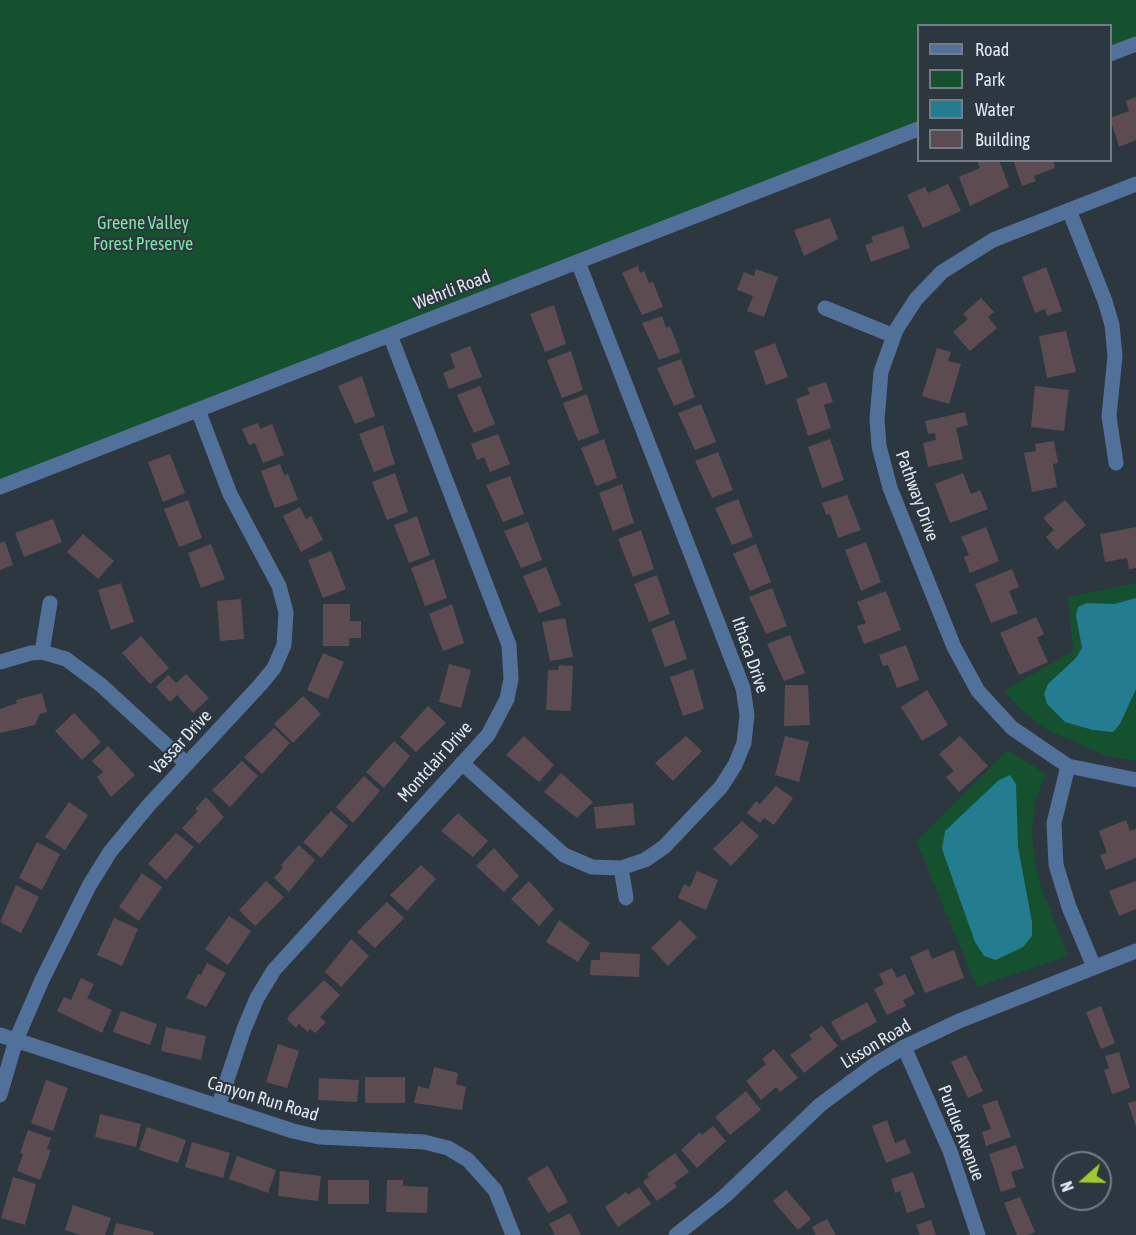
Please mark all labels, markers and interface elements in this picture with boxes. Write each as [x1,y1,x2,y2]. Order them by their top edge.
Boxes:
legend [917,24,1112,162]
text: Road [975,39,1009,60]
text: Park [975,69,1005,90]
text: Water [975,99,1014,120]
text: Building [975,129,1030,150]
park label: Greene Valley Forest Preserve [93,212,193,254]
street label: Wehrli Road [411,266,493,314]
street label: Pathway Drive [891,448,943,544]
street label: Ithaca Drive [727,614,773,696]
street label: Vassar Drive [146,705,216,779]
street label: Montclair Drive [393,717,477,807]
street label: Lisson Road [837,1015,915,1073]
street label: Canyon Run Road [205,1072,321,1126]
street label: Purdue Avenue [933,1082,989,1184]
north arrow [1052,1151,1112,1211]
text: N [1057,1179,1077,1194]

